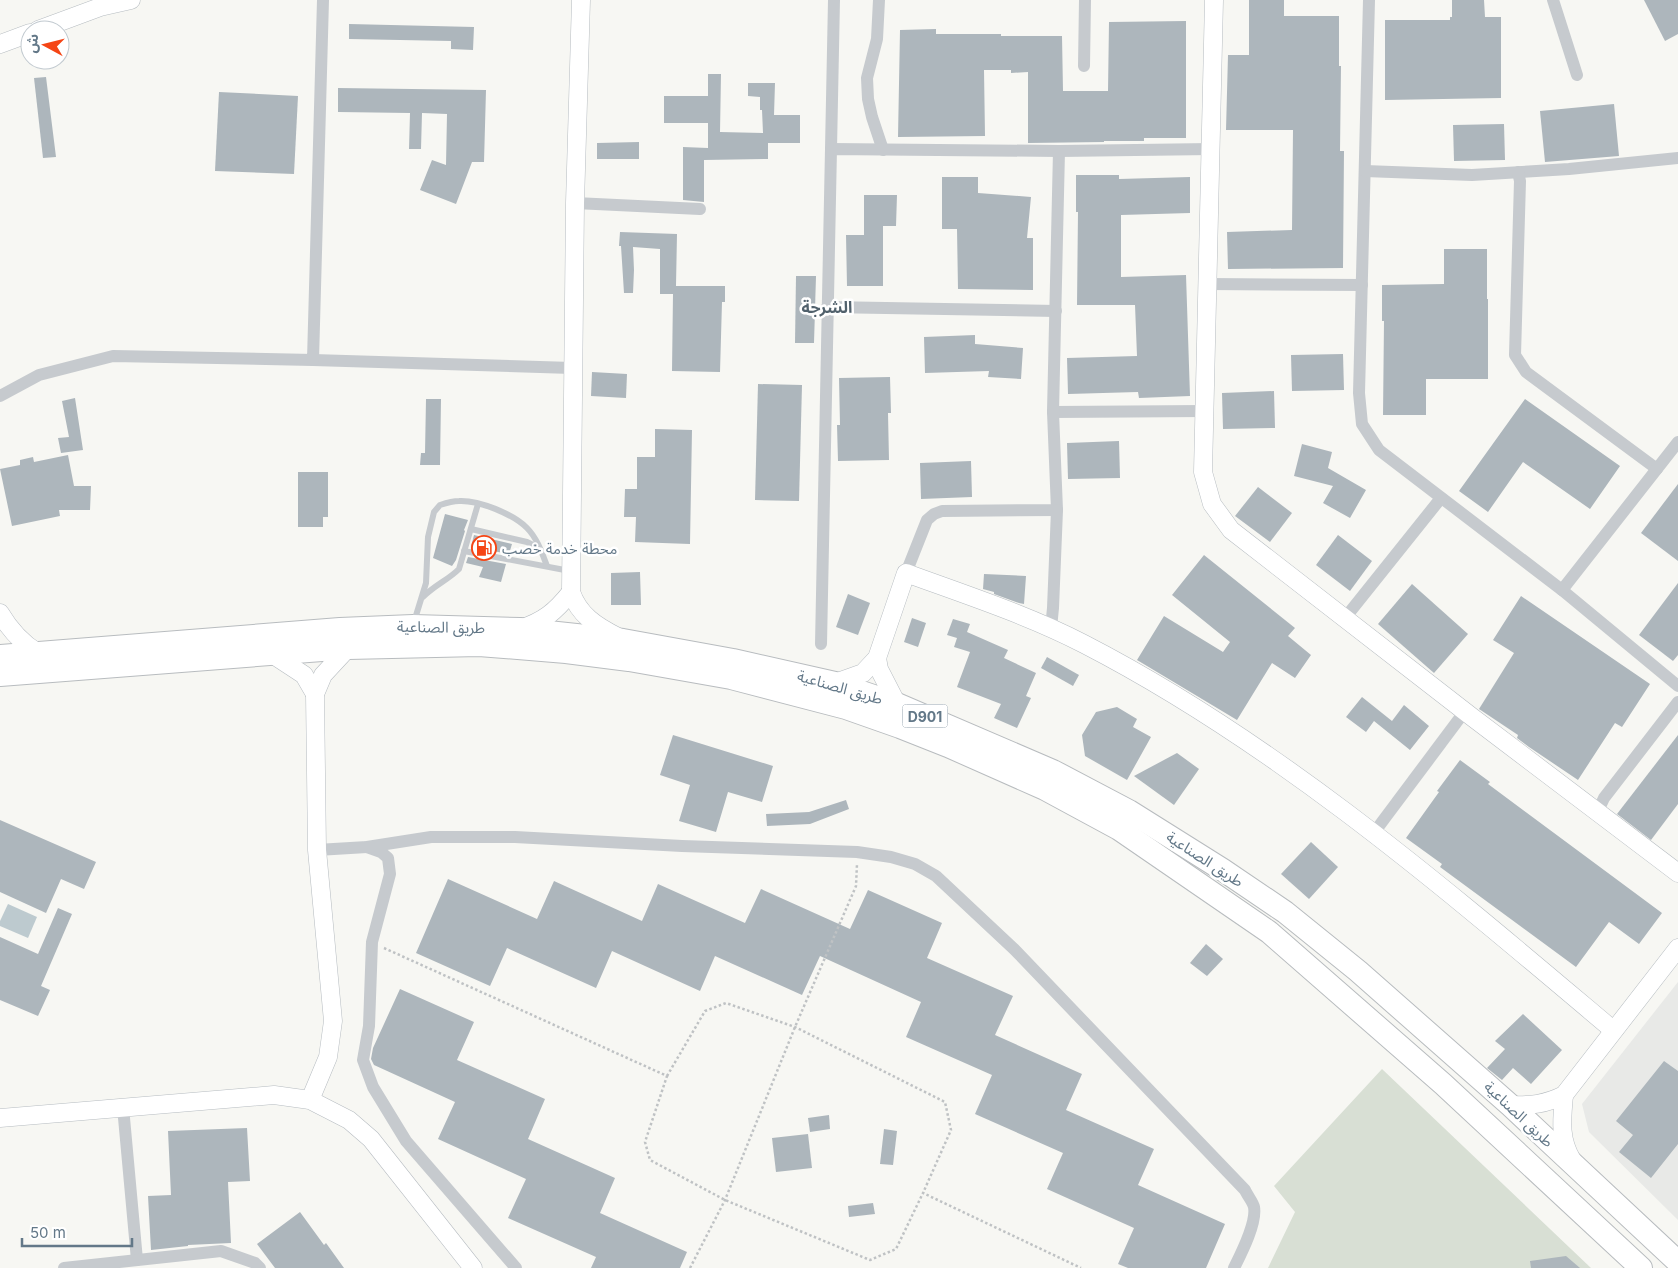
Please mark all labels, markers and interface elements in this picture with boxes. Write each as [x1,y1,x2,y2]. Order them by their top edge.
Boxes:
north arrow [20,20,70,70]
text: ش [22,33,41,54]
district label: الشرجة [802,297,852,317]
fuel station icon: محطة خدمة خصب [471,535,497,561]
place label: محطة خدمة خصب [502,539,617,558]
street label: طريق الصناعية [397,617,485,638]
street label: طريق الصناعية [795,666,885,709]
road number: D901 [902,704,948,728]
street label: طريق الصناعية [1162,827,1247,892]
street label: طريق الصناعية [1480,1077,1558,1152]
scale bar [22,1216,132,1248]
text: 50 m [30,1223,66,1242]

